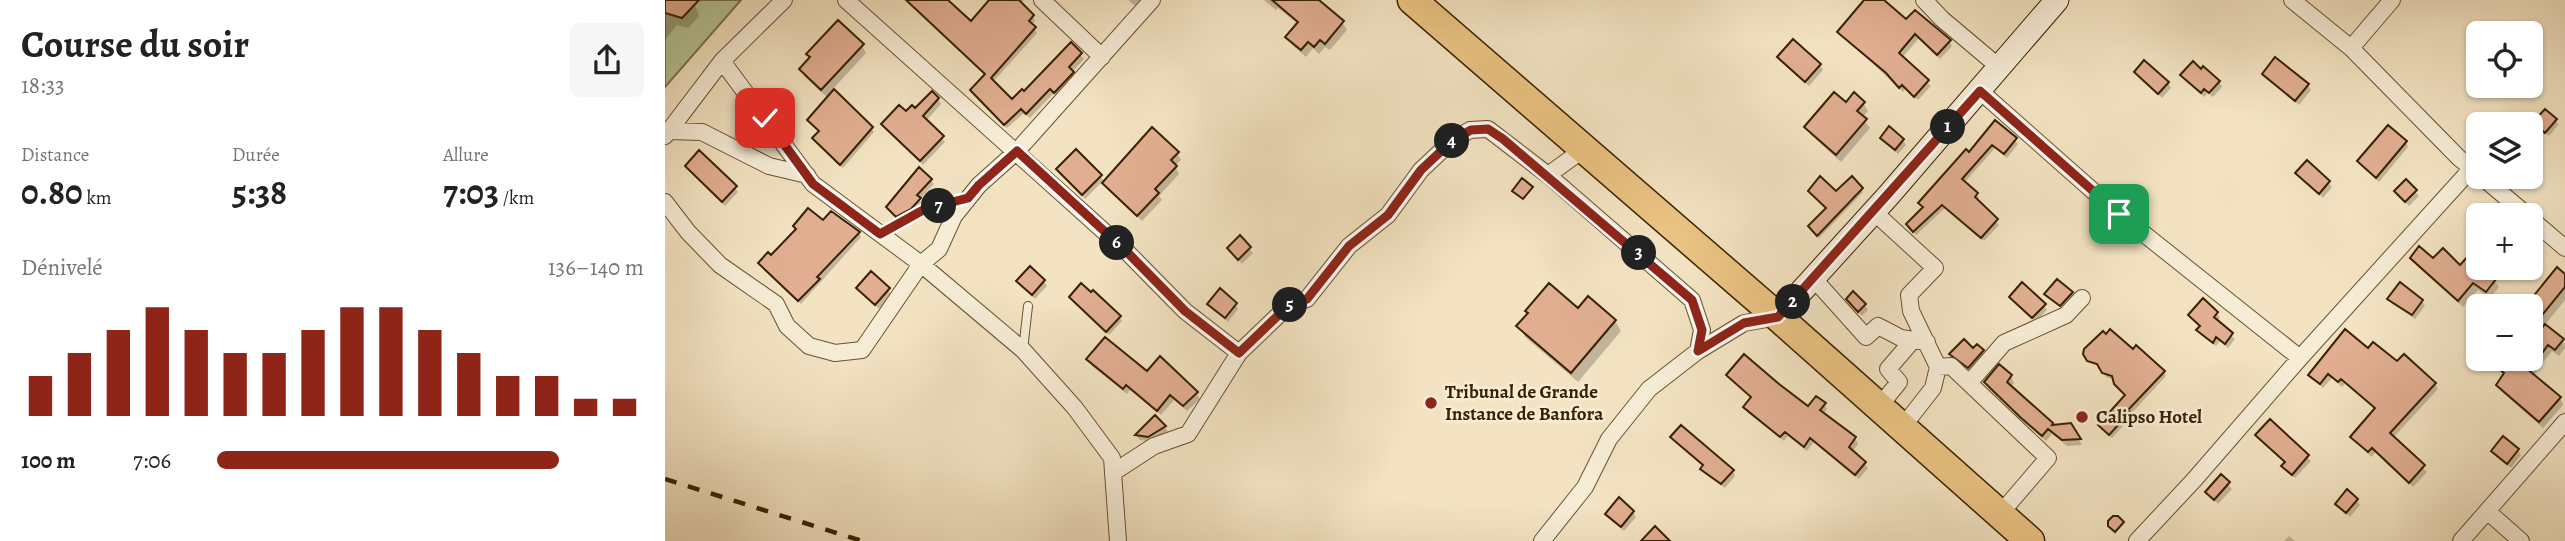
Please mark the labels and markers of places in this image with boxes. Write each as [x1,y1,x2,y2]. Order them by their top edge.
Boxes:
pin [735,88,795,148]
pin: 1 [1931,110,1965,144]
pin: 4 [1435,124,1469,158]
pin [2089,184,2149,244]
pin: 7 [921,188,957,224]
pin: 6 [1099,226,1135,260]
pin: 3 [1621,236,1657,270]
pin: 2 [1775,284,1811,320]
pin: 5 [1273,288,1307,322]
place label: Tribunal de Grande Instance de Banfora [1445,379,1604,427]
marker: Tribunal de Grande Instance de Banfora [1423,395,1439,411]
place label: Calipso Hotel [2096,404,2202,430]
marker: Calipso Hotel [2074,409,2090,425]

